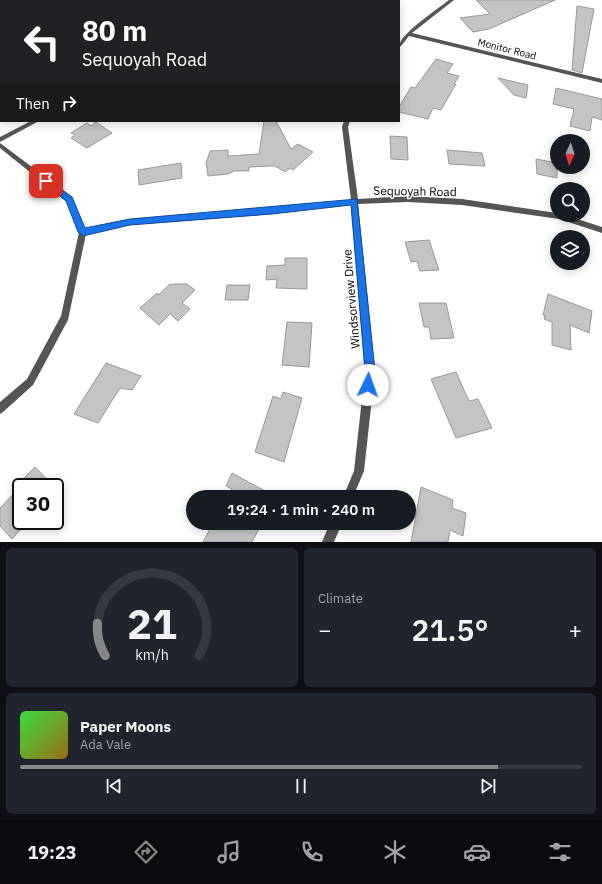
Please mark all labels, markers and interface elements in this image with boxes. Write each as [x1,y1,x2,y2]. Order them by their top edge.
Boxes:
text: 80 m [82,12,147,49]
icon: left [16,16,68,68]
street label: Monitor Road [476,35,538,63]
text: Sequoyah Road [82,48,207,71]
icon: right [58,92,80,114]
text: Then [16,94,50,113]
north arrow [550,134,590,174]
map controls [550,134,590,270]
pin [29,164,63,198]
icon: arrive [35,170,57,192]
button: search [550,182,590,222]
street label: Sequoyah Road [373,183,457,199]
button: layers [550,230,590,270]
street label: Windsorview Drive [339,248,363,349]
position arrow [347,364,389,406]
speed limit sign: 30 [12,478,64,530]
text: 19:24 · 1 min · 240 m [227,500,375,519]
text: Climate [318,590,363,607]
text: 21 [127,595,177,649]
text: 21.5° [411,610,489,649]
text: − [318,615,331,644]
text: + [569,615,582,644]
text: km/h [135,644,169,663]
text: Paper Moons [80,717,171,736]
text: Ada Vale [80,736,131,753]
icon: previous [103,775,125,797]
icon: pause [290,775,312,797]
icon: next [477,775,499,797]
icon: directions [132,838,160,866]
icon: music [215,838,243,866]
icon: phone [298,838,326,866]
icon: climate [381,838,409,866]
icon: car [463,838,491,866]
icon: filters [546,838,574,866]
text: 19:23 [27,841,77,864]

